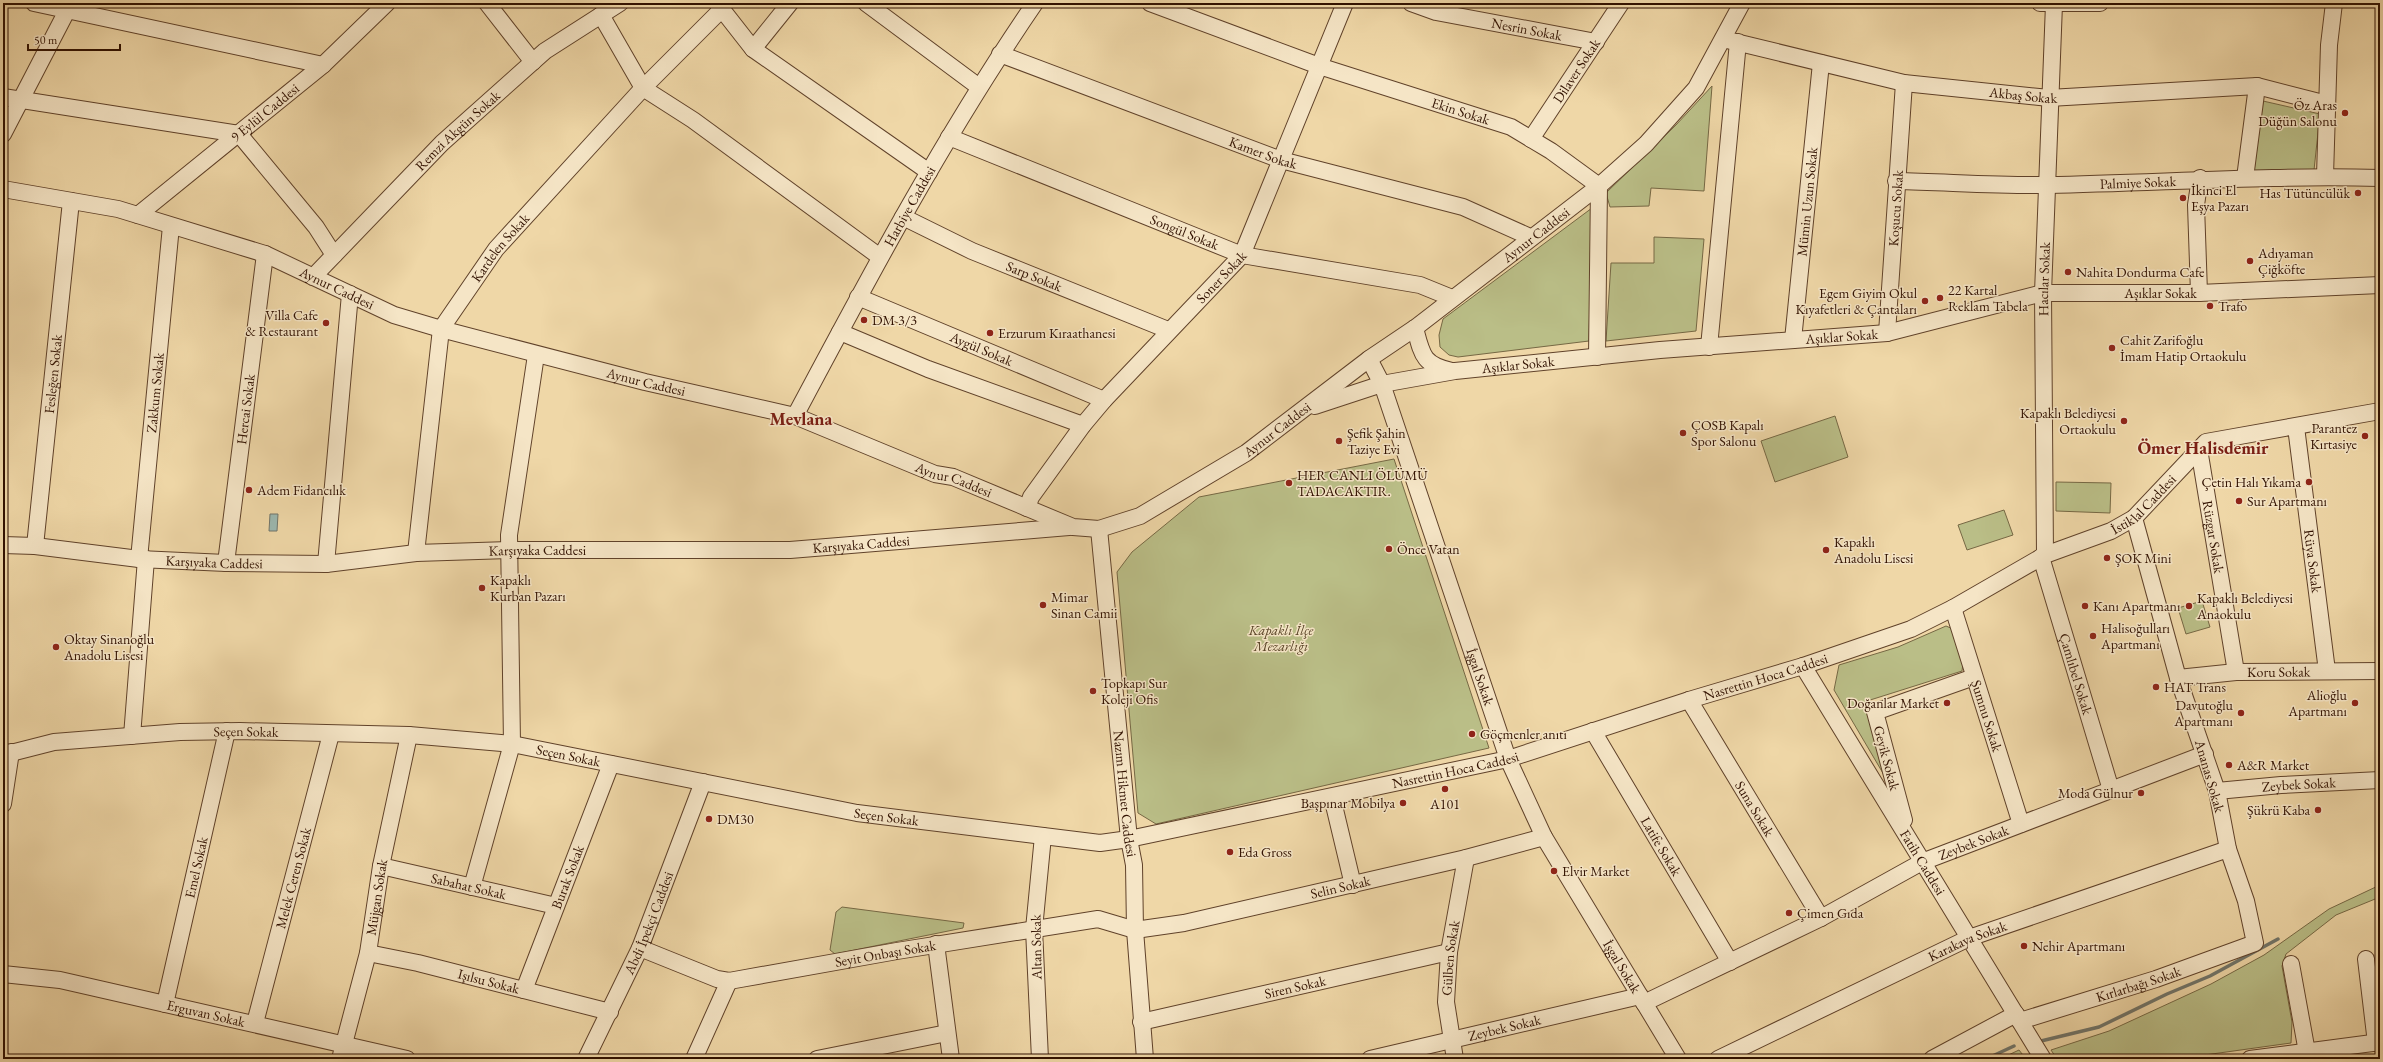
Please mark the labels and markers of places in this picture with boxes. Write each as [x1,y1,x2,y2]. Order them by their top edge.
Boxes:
place label: Öz Aras Düğün Salonu [2258,96,2338,130]
marker: Öz Aras Düğün Salonu [2340,108,2350,118]
place label: İkinci El Eşya Pazarı [2191,181,2249,215]
place label: Has Tütüncülük [2259,184,2350,202]
marker: Has Tütüncülük [2353,188,2363,198]
marker: İkinci El Eşya Pazarı [2178,193,2188,203]
place label: Adıyaman Çiğköfte [2257,244,2314,278]
marker: Adıyaman Çiğköfte [2245,256,2255,266]
place label: Nahita Dondurma Cafe [2076,263,2205,281]
marker: Nahita Dondurma Cafe [2063,267,2073,277]
place label: 22 Kartal Reklam Tabela [1948,281,2028,315]
place label: Egem Giyim Okul Kıyafetleri & Çantaları [1796,284,1918,318]
marker: 22 Kartal Reklam Tabela [1935,293,1945,303]
marker: Egem Giyim Okul Kıyafetleri & Çantaları [1920,296,1930,306]
place label: Trafo [2218,297,2247,315]
marker: Trafo [2205,301,2215,311]
place label: Villa Cafe & Restaurant [245,306,319,340]
place label: DM 3/3 [872,311,917,329]
marker: DM 3/3 [859,315,869,325]
marker: Villa Cafe & Restaurant [321,318,331,328]
place label: Erzurum Kıraathanesi [998,324,1116,342]
marker: Erzurum Kıraathanesi [985,328,995,338]
place label: Cahit Zarifoğlu İmam Hatip Ortaokulu [2120,331,2247,365]
marker: Cahit Zarifoğlu İmam Hatip Ortaokulu [2107,343,2117,353]
place label: Kapaklı Belediyesi Ortaokulu [2020,404,2117,438]
place label: ÇOSB Kapalı Spor Salonu [1691,416,1764,450]
marker: Kapaklı Belediyesi Ortaokulu [2119,416,2129,426]
place label: Parantez Kırtasiye [2310,419,2358,453]
place label: Şefik Şahin Taziye Evi [1347,424,1406,458]
marker: ÇOSB Kapalı Spor Salonu [1678,428,1688,438]
marker: Parantez Kırtasiye [2360,431,2370,441]
marker: Şefik Şahin Taziye Evi [1334,436,1344,446]
place label: HER CANLI ÖLÜMÜ TADACAKTIR. [1297,466,1428,500]
place label: Çetin Halı Yıkama [2201,473,2301,491]
marker: Çetin Halı Yıkama [2304,477,2314,487]
marker: HER CANLI ÖLÜMÜ TADACAKTIR. [1284,478,1294,488]
place label: Adem Fidancılık [256,481,346,499]
marker: Adem Fidancılık [244,485,254,495]
place label: Sur Apartmanı [2247,492,2328,510]
marker: Sur Apartmanı [2234,496,2244,506]
place label: Kapaklı Anadolu Lisesi [1833,533,1914,567]
place label: Önce Vatan [1397,540,1460,558]
marker: Önce Vatan [1384,544,1394,554]
marker: Kapaklı Anadolu Lisesi [1821,545,1831,555]
place label: ŞOK Mini [2115,549,2172,567]
marker: ŞOK Mini [2102,553,2112,563]
place label: Kapaklı Kurban Pazarı [490,571,566,605]
marker: Kapaklı Kurban Pazarı [477,583,487,593]
place label: Mimar Sinan Camii [1051,588,1118,622]
place label: Kapaklı Belediyesi Anaokulu [2196,589,2293,623]
place label: Kanı Apartmanı [2093,597,2181,615]
marker: Mimar Sinan Camii [1038,600,1048,610]
marker: Kanı Apartmanı [2080,601,2090,611]
marker: Kapaklı Belediyesi Anaokulu [2184,601,2194,611]
place label: Halisoğulları Apartmanı [2100,619,2171,653]
place label: Oktay Sinanoğlu Anadolu Lisesi [63,630,155,664]
marker: Halisoğulları Apartmanı [2088,631,2098,641]
marker: Oktay Sinanoğlu Anadolu Lisesi [51,642,61,652]
place label: Topkapı Sur Koleji Ofis [1101,674,1167,708]
place label: HAT Trans [2164,678,2227,696]
marker: HAT Trans [2151,682,2161,692]
marker: Topkapı Sur Koleji Ofis [1088,686,1098,696]
place label: Alioğlu Apartmanı [2287,686,2348,720]
place label: Doğanlar Market [1847,694,1940,712]
place label: Davutoğlu Apartmanı [2173,696,2234,730]
marker: Doğanlar Market [1942,698,1952,708]
marker: Alioğlu Apartmanı [2350,698,2360,708]
marker: Davutoğlu Apartmanı [2236,708,2246,718]
place label: Göçmenler anıtı [1480,725,1567,743]
marker: Göçmenler anıtı [1467,729,1477,739]
place label: A&R Market [2236,756,2310,774]
marker: A&R Market [2224,760,2234,770]
marker: A101 [1440,784,1450,794]
place label: Moda Gülnur [2058,784,2133,802]
marker: Moda Gülnur [2136,788,2146,798]
place label: Başpınar Mobilya [1301,794,1395,812]
place label: A101 [1429,795,1460,813]
marker: Başpınar Mobilya [1398,798,1408,808]
place label: Şükrü Kaba [2247,801,2310,819]
marker: Şükrü Kaba [2313,805,2323,815]
place label: DM30 [717,810,754,828]
marker: DM30 [704,814,714,824]
place label: Eda Gross [1238,843,1292,861]
marker: Eda Gross [1225,847,1235,857]
place label: Elvir Market [1562,862,1630,880]
marker: Elvir Market [1549,866,1559,876]
place label: Çimen Gıda [1797,904,1864,922]
marker: Çimen Gıda [1784,908,1794,918]
place label: Nehir Apartmanı [2032,937,2126,955]
marker: Nehir Apartmanı [2019,941,2029,951]

